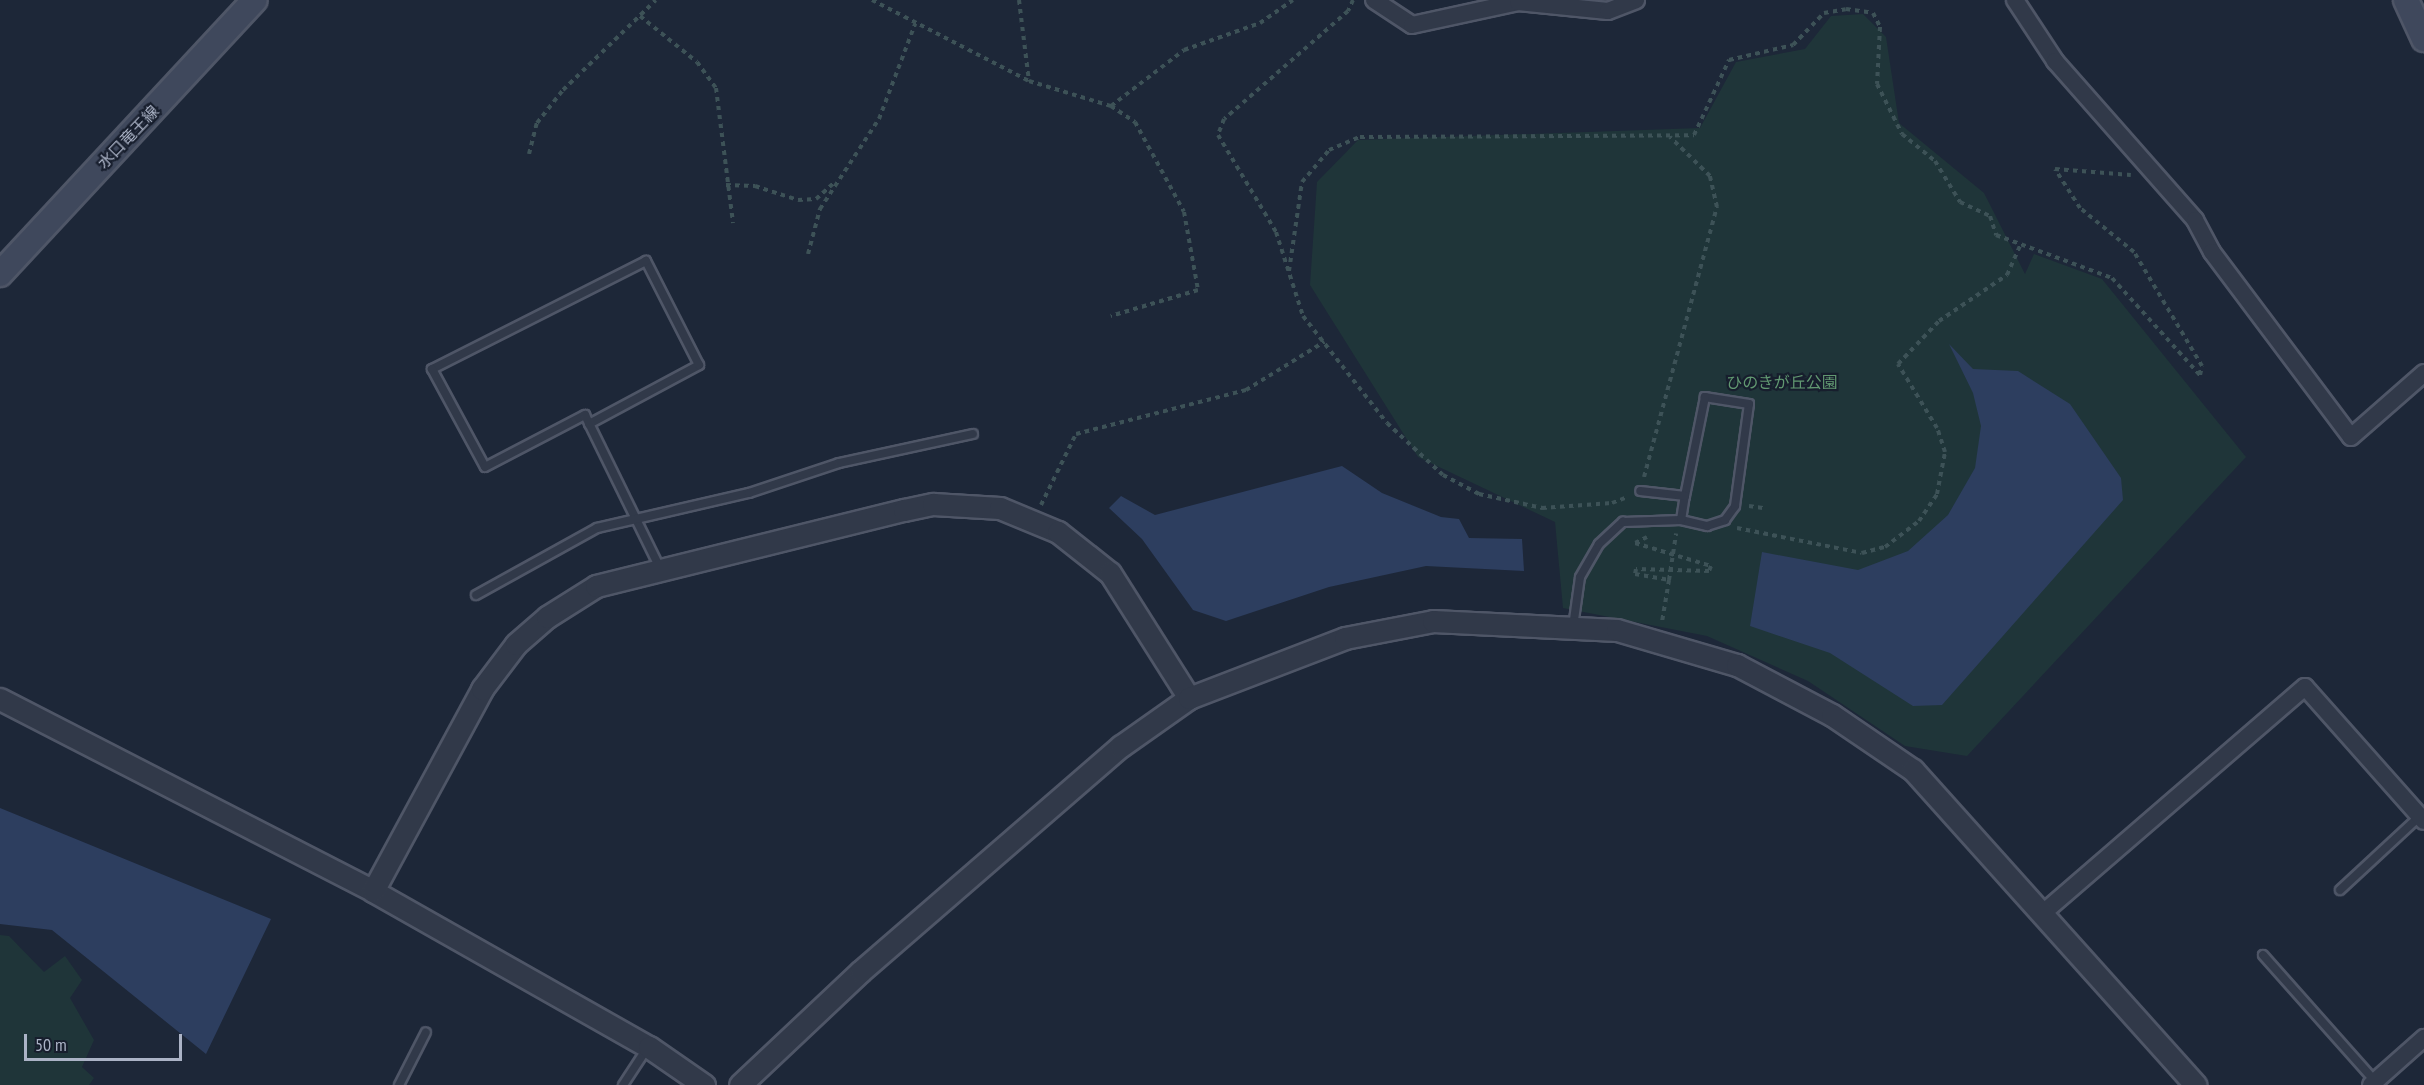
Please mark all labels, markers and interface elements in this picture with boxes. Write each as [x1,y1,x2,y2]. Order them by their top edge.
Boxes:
street label: 水口竜王線 [93,102,163,172]
park label: ひのきが丘公園 [1726,372,1838,392]
scale bar [27,1022,184,1060]
text: 50 m [35,1033,67,1056]

